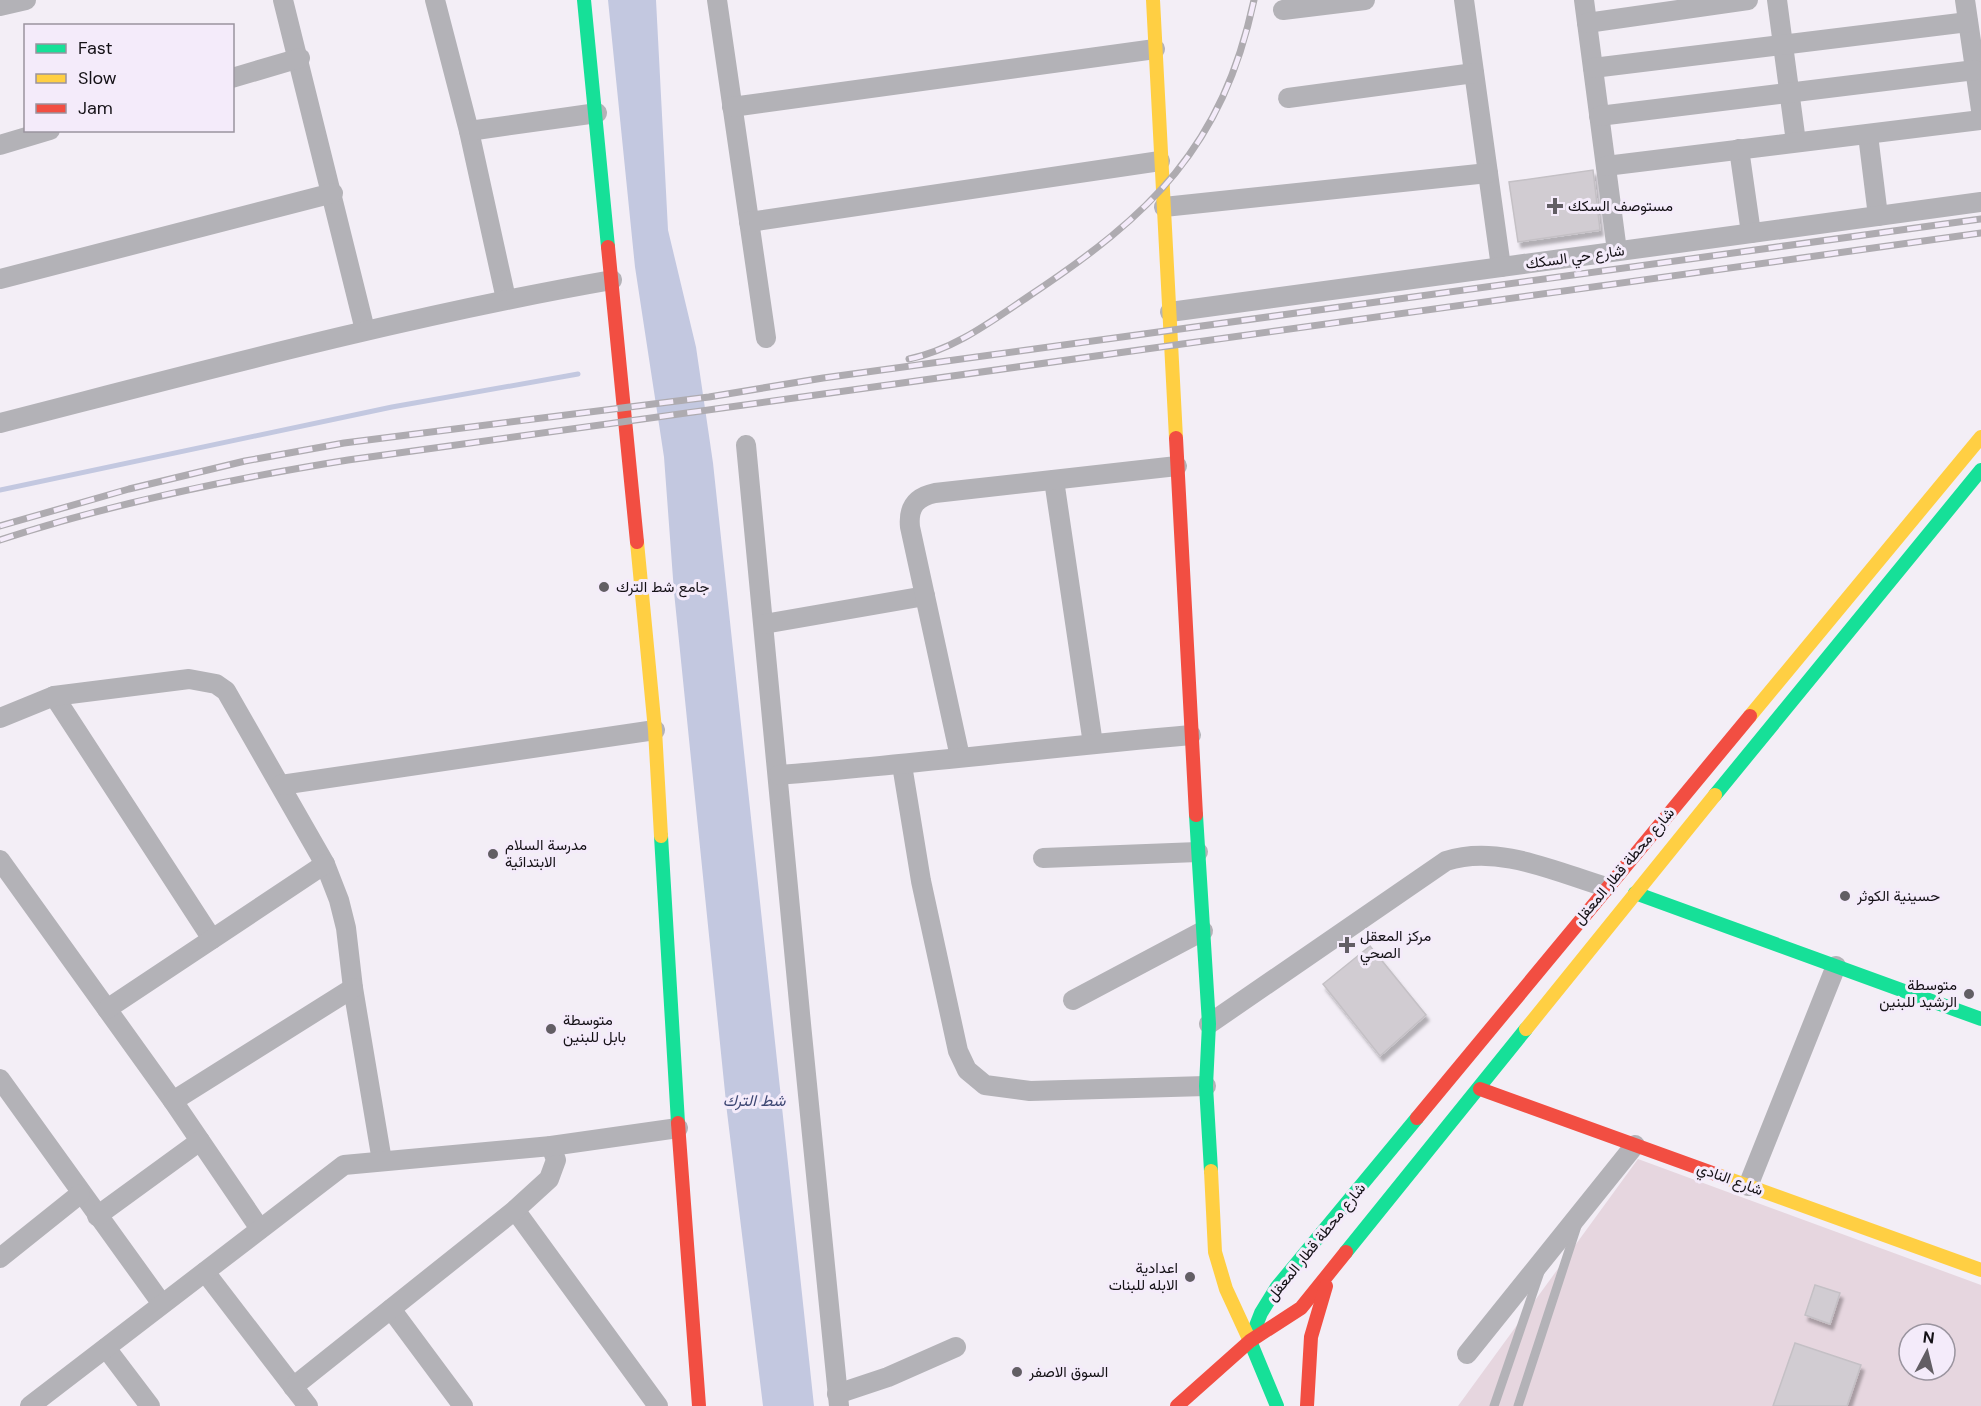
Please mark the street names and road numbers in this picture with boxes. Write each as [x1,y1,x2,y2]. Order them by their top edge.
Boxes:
street label: شارع حي السكك [1524,240,1626,277]
street label: شارع محطة قطار المعقل [1569,803,1680,929]
street label: شارع النادي [1693,1158,1766,1203]
street label: شارع محطة قطار المعقل [1262,1179,1371,1306]

